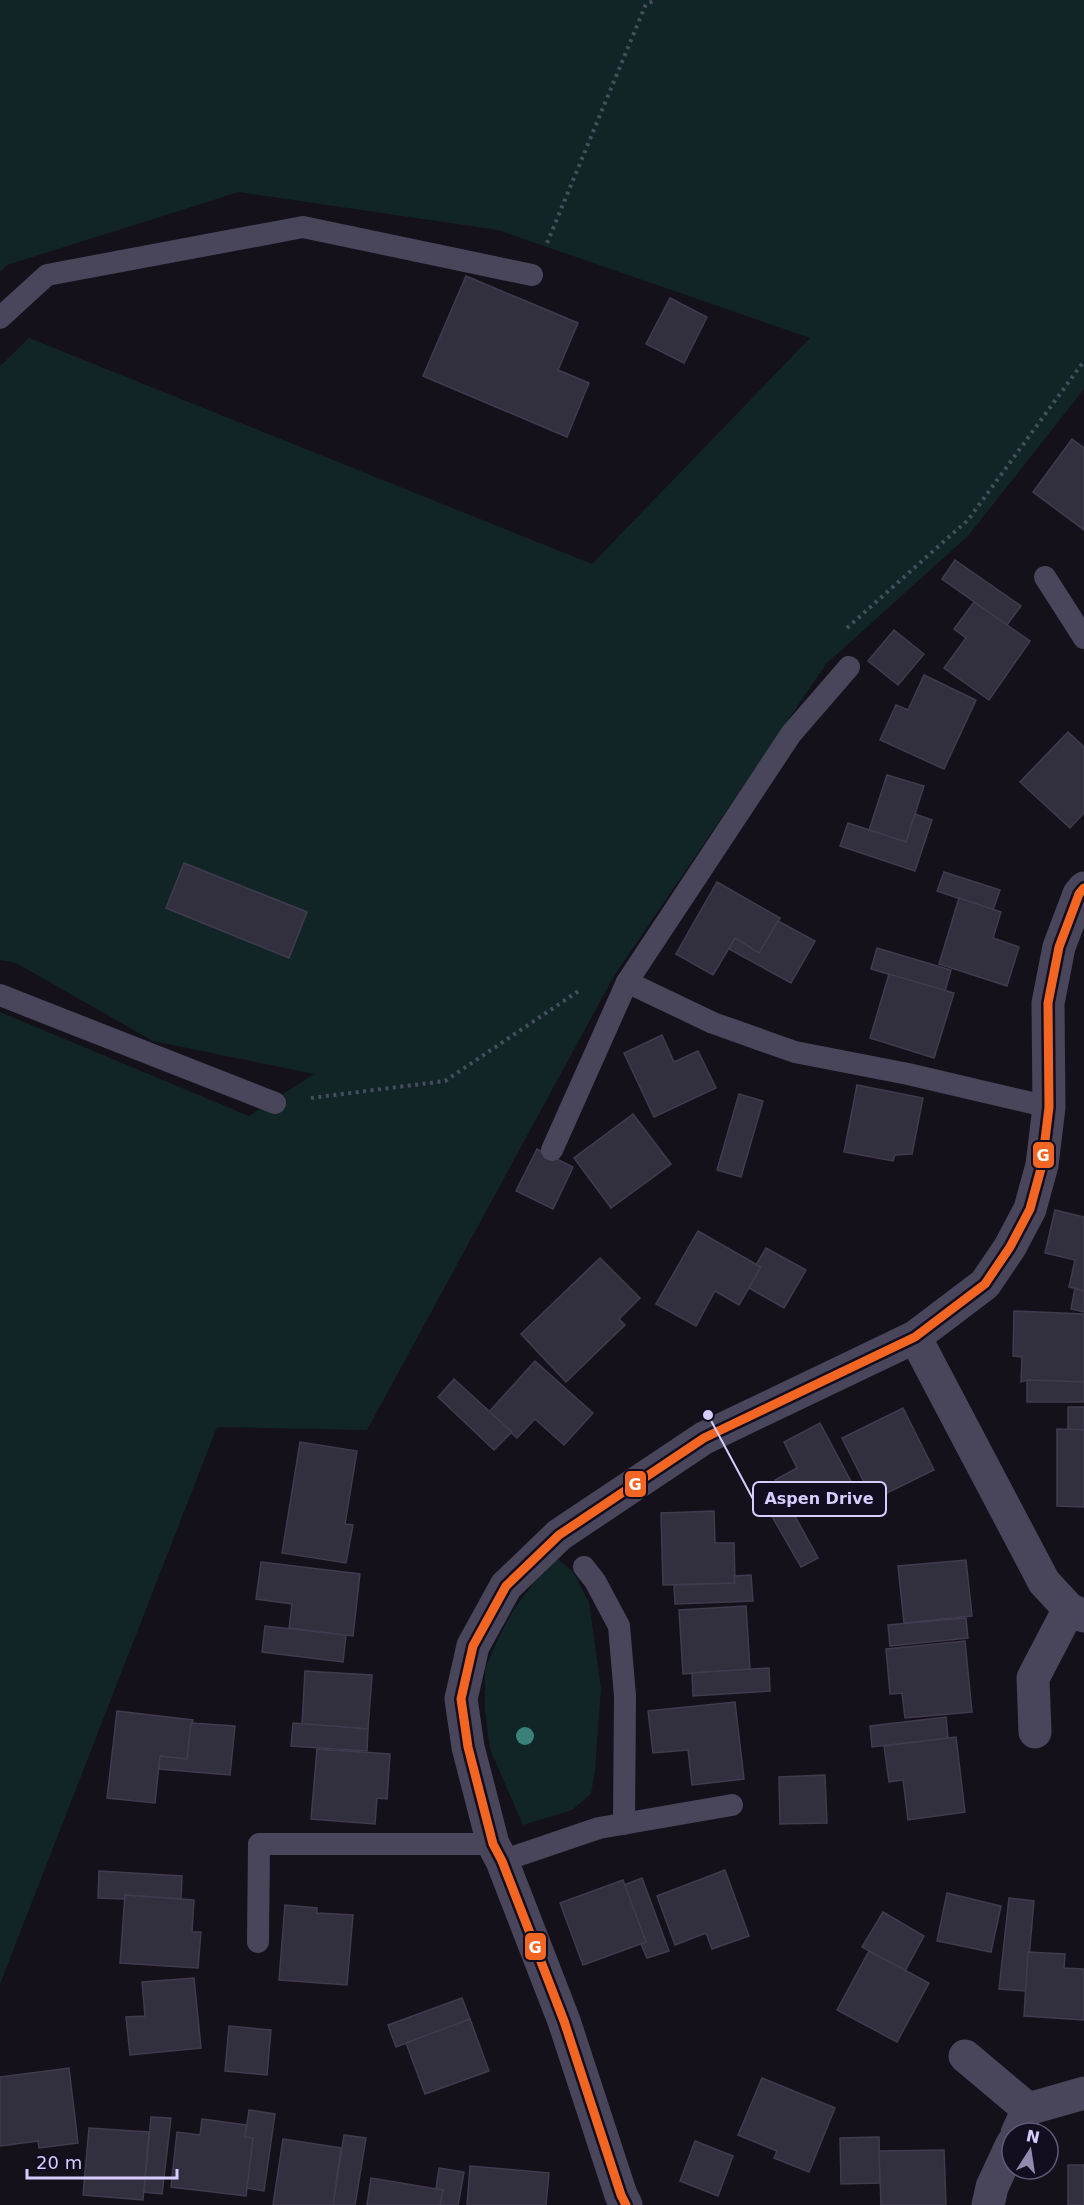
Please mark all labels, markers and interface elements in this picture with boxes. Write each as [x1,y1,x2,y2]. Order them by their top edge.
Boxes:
line badge: G [1032,1141,1055,1169]
text: G [1036,1146,1050,1165]
line badge: G [624,1470,647,1498]
text: G [628,1475,642,1494]
callout: Aspen Drive [753,1482,886,1516]
text: Aspen Drive [764,1489,874,1508]
line badge: G [524,1932,547,1961]
text: G [528,1938,542,1957]
north arrow [1000,2121,1060,2181]
text: N [1024,2126,1042,2148]
scale bar [27,2142,177,2180]
text: 20 m [36,2152,82,2173]

